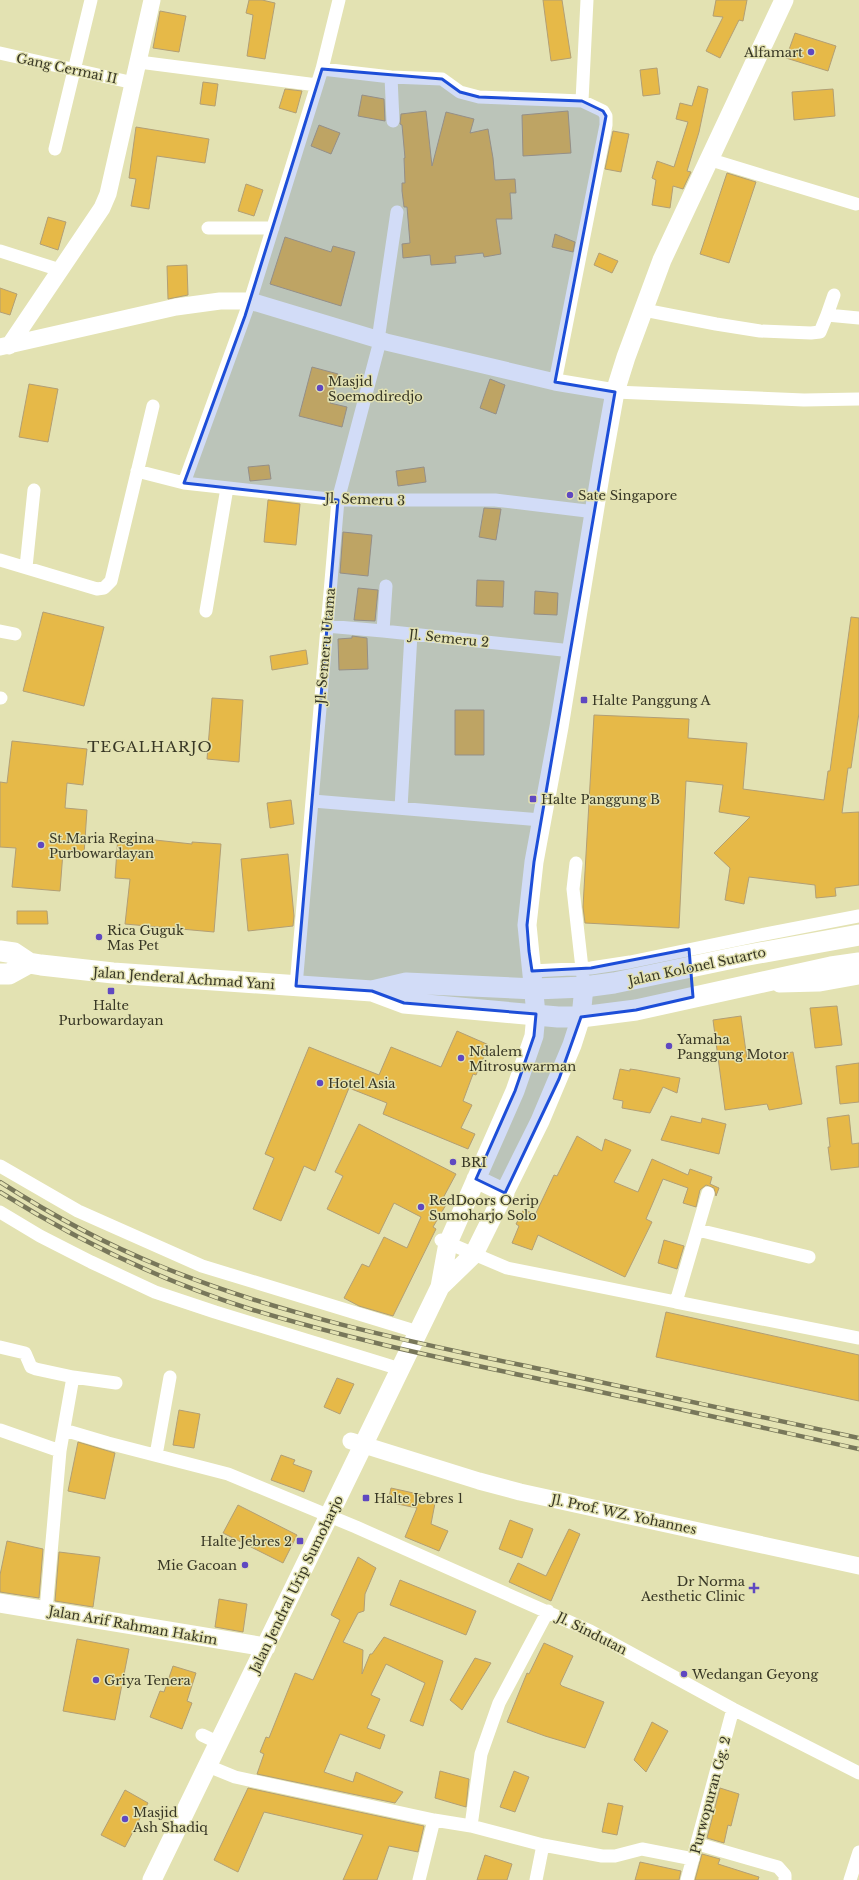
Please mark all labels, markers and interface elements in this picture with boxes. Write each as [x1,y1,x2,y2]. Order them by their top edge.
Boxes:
place label: Alfamart [743,44,803,61]
marker: Alfamart [806,47,816,57]
street label: Gang Cermai II [15,49,119,88]
place label: Masjid Soemodiredjo [328,373,423,405]
marker: Masjid Soemodiredjo [315,383,325,393]
place label: Sate Singapore [578,487,677,504]
street label: Jl. Semeru 3 [323,490,405,509]
marker: Sate Singapore [565,490,575,500]
street label: Jl. Semeru Utama [312,586,339,707]
street label: Jl. Semeru 2 [406,626,490,651]
place label: Halte Panggung A [592,692,712,709]
marker: Halte Panggung A [579,695,589,705]
district label: TEGALHARJO [87,737,213,756]
place label: Halte Panggung B [541,791,660,808]
marker: Halte Panggung B [528,794,538,804]
place label: St.Maria Regina Purbowardayan [49,830,155,862]
marker: St.Maria Regina Purbowardayan [36,840,46,850]
place label: Rica Guguk Mas Pet [107,922,184,954]
marker: Rica Guguk Mas Pet [94,932,104,942]
street label: Jalan Kolonel Sutarto [625,944,767,990]
street label: Jalan Jenderal Achmad Yani [91,964,276,993]
marker: Halte Purbowardayan [106,986,116,996]
place label: Halte Purbowardayan [59,997,163,1029]
place label: Yamaha Panggung Motor [676,1031,789,1063]
marker: Yamaha Panggung Motor [664,1041,674,1051]
place label: Ndalem Mitrosuwarman [469,1043,576,1075]
marker: Ndalem Mitrosuwarman [456,1053,466,1063]
place label: Hotel Asia [328,1075,396,1092]
marker: Hotel Asia [315,1078,325,1088]
place label: BRI [461,1154,487,1171]
marker: BRI [448,1157,458,1167]
place label: RedDoors Oerip Sumoharjo Solo [429,1192,539,1224]
marker: RedDoors Oerip Sumoharjo Solo [416,1202,426,1212]
place label: Halte Jebres 1 [374,1490,463,1507]
street label: Jl. Prof. WZ. Yohannes [548,1490,698,1538]
street label: Jalan Jendral Urip Sumoharjo [245,1493,347,1678]
marker: Halte Jebres 1 [361,1493,371,1503]
place label: Halte Jebres 2 [201,1533,292,1550]
marker: Halte Jebres 2 [295,1536,305,1546]
place label: Mie Gacoan [157,1557,237,1574]
marker: Mie Gacoan [240,1560,250,1570]
place label: Dr Norma Aesthetic Clinic [640,1573,746,1605]
marker: Dr Norma Aesthetic Clinic [748,1582,760,1594]
street label: Jalan Arif Rahman Hakim [45,1602,219,1649]
street label: Jl. Sindutan [552,1608,630,1658]
place label: Wedangan Geyong [691,1666,818,1683]
marker: Wedangan Geyong [679,1669,689,1679]
place label: Griya Tenera [104,1672,192,1689]
marker: Griya Tenera [91,1675,101,1685]
street label: Purwopuran Gg. 2 [687,1734,734,1856]
place label: Masjid Ash Shadiq [132,1804,208,1836]
marker: Masjid Ash Shadiq [120,1814,130,1824]

